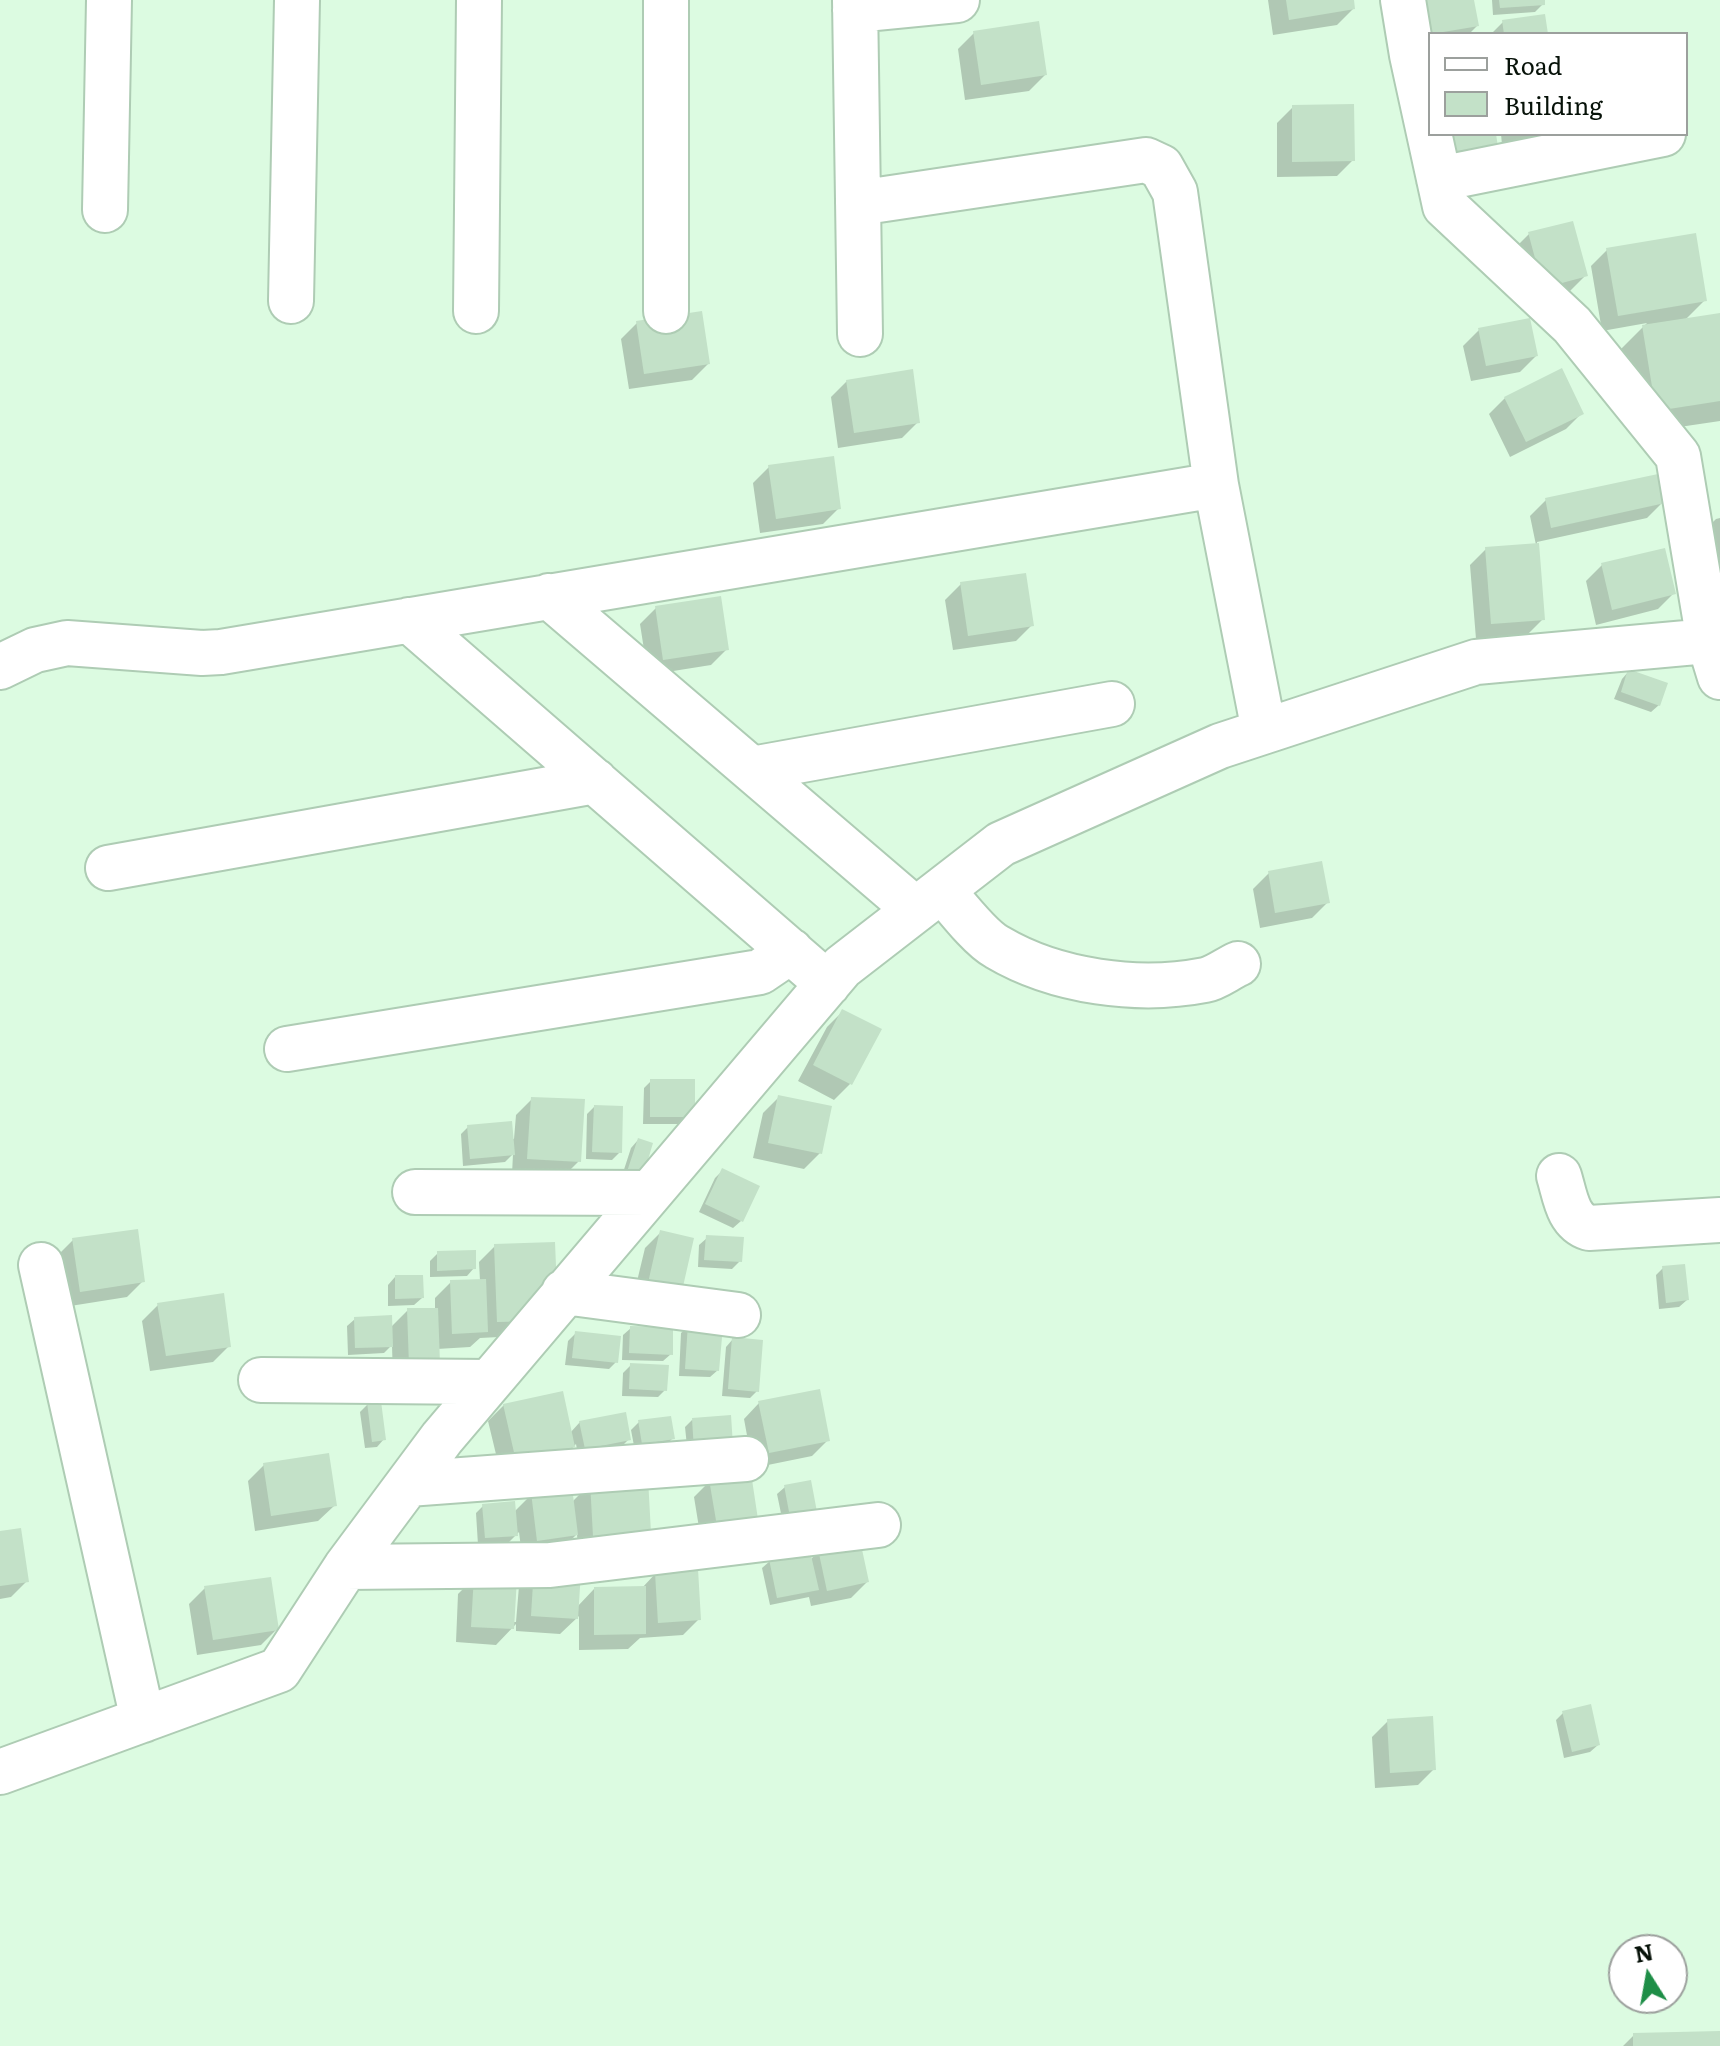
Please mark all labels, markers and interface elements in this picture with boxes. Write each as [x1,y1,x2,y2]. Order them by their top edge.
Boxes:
legend [1428,32,1688,136]
text: Road [1504,47,1562,82]
text: Building [1504,87,1603,122]
north arrow [1608,1934,1688,2014]
text: N [1631,1934,1656,1970]

